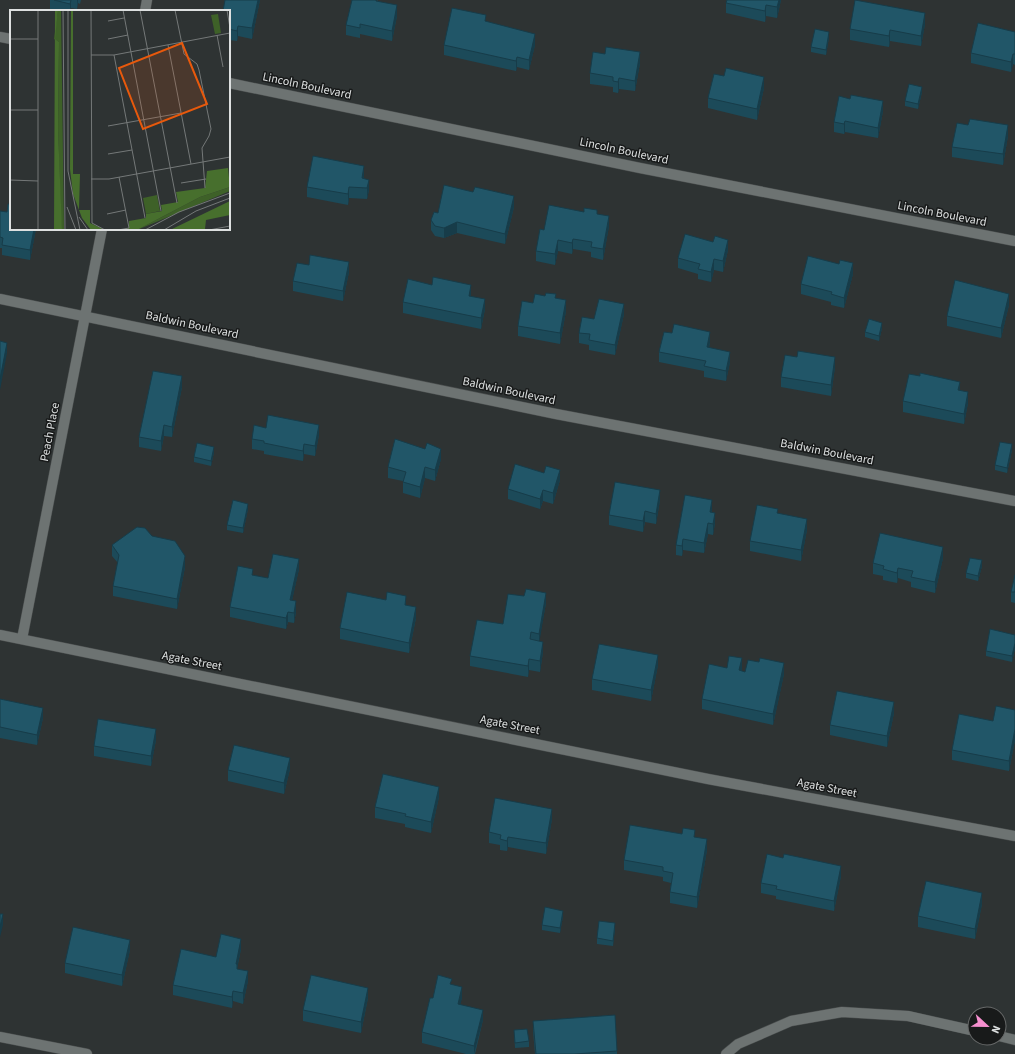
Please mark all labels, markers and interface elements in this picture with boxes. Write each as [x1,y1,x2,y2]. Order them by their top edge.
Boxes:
inset map [10,10,230,230]
street label: Lincoln Boulevard [261,68,353,104]
street label: Lincoln Boulevard [578,133,670,169]
street label: Lincoln Boulevard [896,197,988,231]
street label: Baldwin Boulevard [144,307,240,343]
street label: Baldwin Boulevard [461,373,557,409]
street label: Peach Place [36,401,64,463]
street label: Baldwin Boulevard [779,435,875,469]
street label: Agate Street [161,647,223,675]
street label: Agate Street [479,711,541,739]
street label: Agate Street [796,774,858,802]
north arrow [967,1006,1007,1046]
text: N [987,1023,1004,1036]

